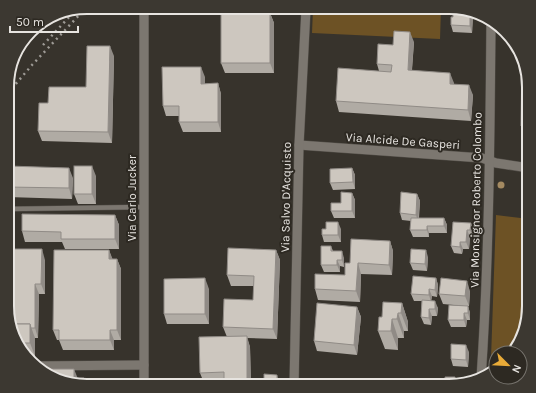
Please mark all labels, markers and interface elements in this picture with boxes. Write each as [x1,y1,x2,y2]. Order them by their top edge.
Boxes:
scale bar [10,8,78,34]
text: 50 m [16,15,44,29]
street label: Via Monsignor Roberto Colombo [467,112,485,288]
street label: Via Alcide De Gasperi [345,130,461,152]
street label: Via Salvo D'Acquisto [278,142,294,252]
street label: Via Carlo Jucker [125,154,139,241]
north arrow [488,345,528,385]
text: N [509,363,524,375]

